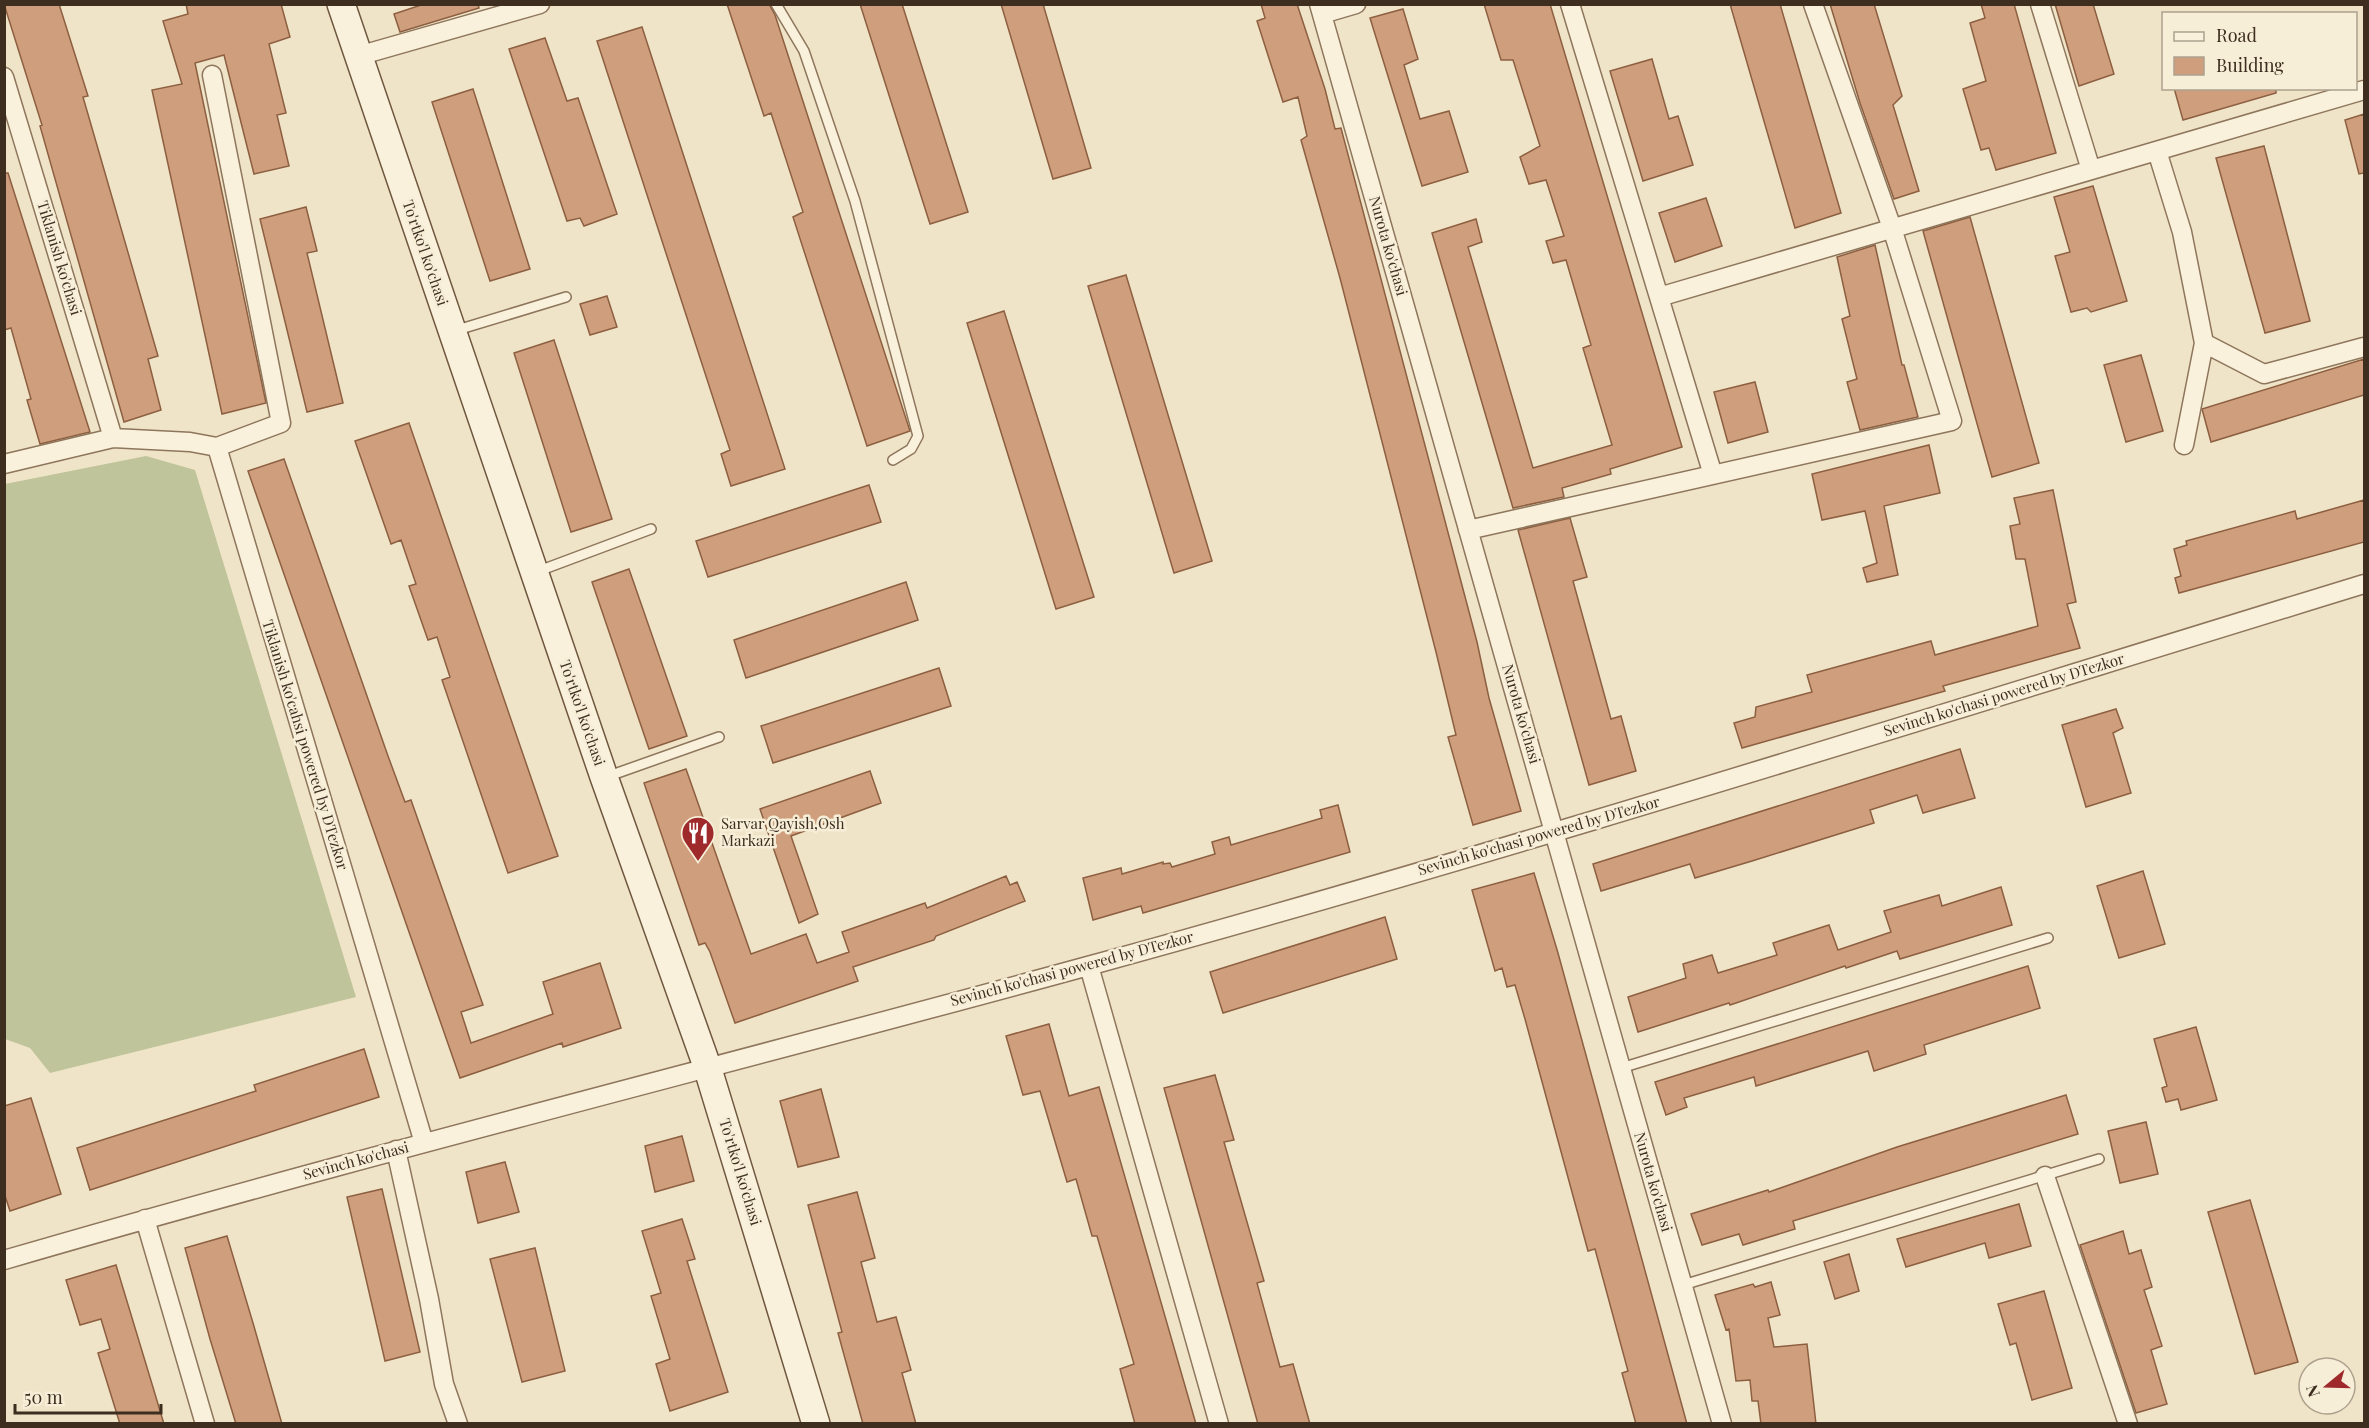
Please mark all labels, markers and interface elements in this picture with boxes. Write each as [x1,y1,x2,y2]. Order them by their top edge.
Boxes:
legend [2162,12,2357,90]
text: Road [2216,23,2257,47]
text: Building [2216,53,2284,77]
street label: Nurota ko'chasi [1365,194,1413,298]
street label: To'rtko'l ko'chasi [398,197,454,309]
street label: Tiklanish ko'chasi [33,198,87,318]
street label: Tiklanish ko'cahsi powered by DTezkor [258,617,354,873]
street label: Sevinch ko'chasi powered by DTezkor [1881,648,2127,740]
street label: To'rtko'l ko'chasi [555,657,611,769]
street label: Nurota ko'chasi [1498,662,1546,766]
street label: Sevinch ko'chasi powered by DTezkor [1415,791,1662,879]
place label: Sarvar Qayish,Osh Markazi [721,813,845,850]
restaurant icon: Sarvar Qayish,Osh Markazi [680,815,716,862]
street label: Sevinch ko'chasi powered by DTezkor [948,926,1196,1010]
street label: To'rtko'l ko'chasi [715,1116,767,1228]
street label: Nurota ko'chasi [1630,1130,1678,1234]
street label: Sevinch ko'chasi [301,1136,411,1184]
north arrow [2297,1356,2357,1416]
scale bar [15,1377,160,1415]
text: N [2300,1382,2324,1400]
text: 50 m [24,1385,63,1409]

